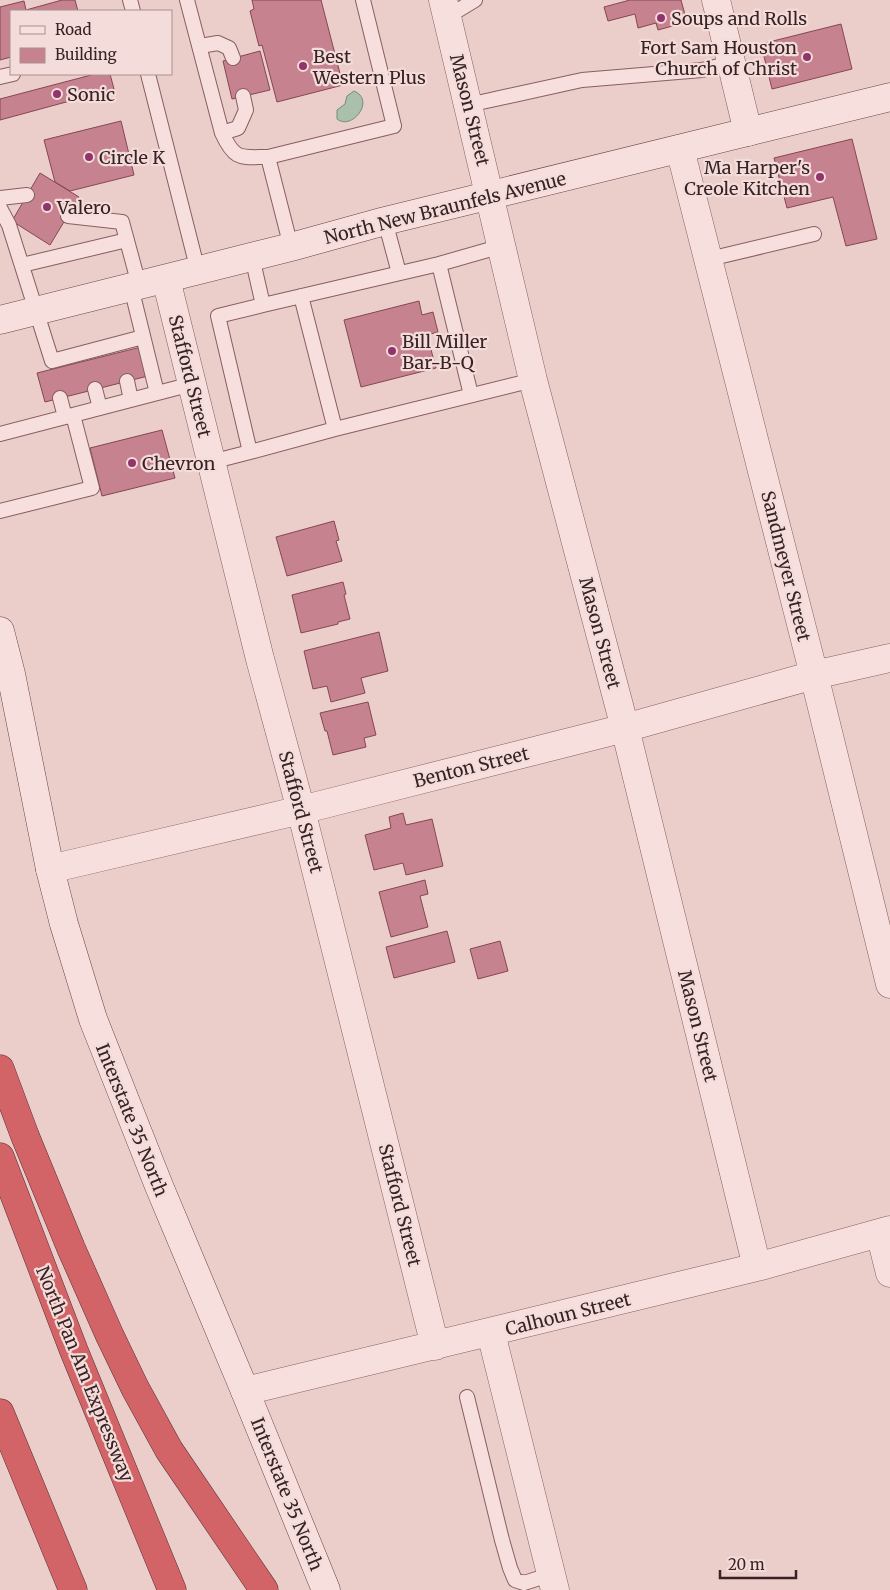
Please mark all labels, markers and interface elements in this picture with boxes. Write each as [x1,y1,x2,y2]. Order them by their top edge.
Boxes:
place label: Soups and Rolls [671,7,807,30]
legend [10,10,172,75]
marker: Soups and Rolls [655,12,667,24]
text: Road [55,20,91,39]
place label: Fort Sam Houston Church of Christ [640,36,797,80]
text: Building [55,45,117,64]
place label: Best Western Plus [312,45,426,89]
marker: Fort Sam Houston Church of Christ [801,51,813,63]
street label: Mason Street [445,52,495,168]
marker: Best Western Plus [297,60,309,72]
place label: Sonic [67,83,115,106]
marker: Sonic [51,88,63,100]
place label: Circle K [99,146,165,169]
marker: Circle K [83,151,95,163]
place label: Ma Harper's Creole Kitchen [684,156,810,200]
street label: North New Braunfels Avenue [322,167,568,249]
marker: Ma Harper's Creole Kitchen [814,171,826,183]
place label: Valero [56,196,111,219]
marker: Valero [41,201,53,213]
street label: Stafford Street [164,312,216,440]
place label: Bill Miller Bar-B-Q [402,330,487,374]
marker: Bill Miller Bar-B-Q [386,345,398,357]
place label: Chevron [142,452,216,475]
marker: Chevron [126,457,138,469]
street label: Sandmeyer Street [756,488,816,644]
street label: Mason Street [574,575,626,691]
street label: Benton Street [411,742,531,792]
street label: Stafford Street [274,748,328,876]
street label: Mason Street [673,968,723,1084]
street label: Interstate 35 North [91,1040,173,1200]
street label: Stafford Street [374,1141,426,1269]
street label: North Pan Am Expressway [31,1263,139,1486]
street label: Calhoun Street [503,1287,633,1341]
street label: Interstate 35 North [246,1414,328,1574]
scale bar [720,1548,796,1580]
text: 20 m [728,1555,765,1574]

